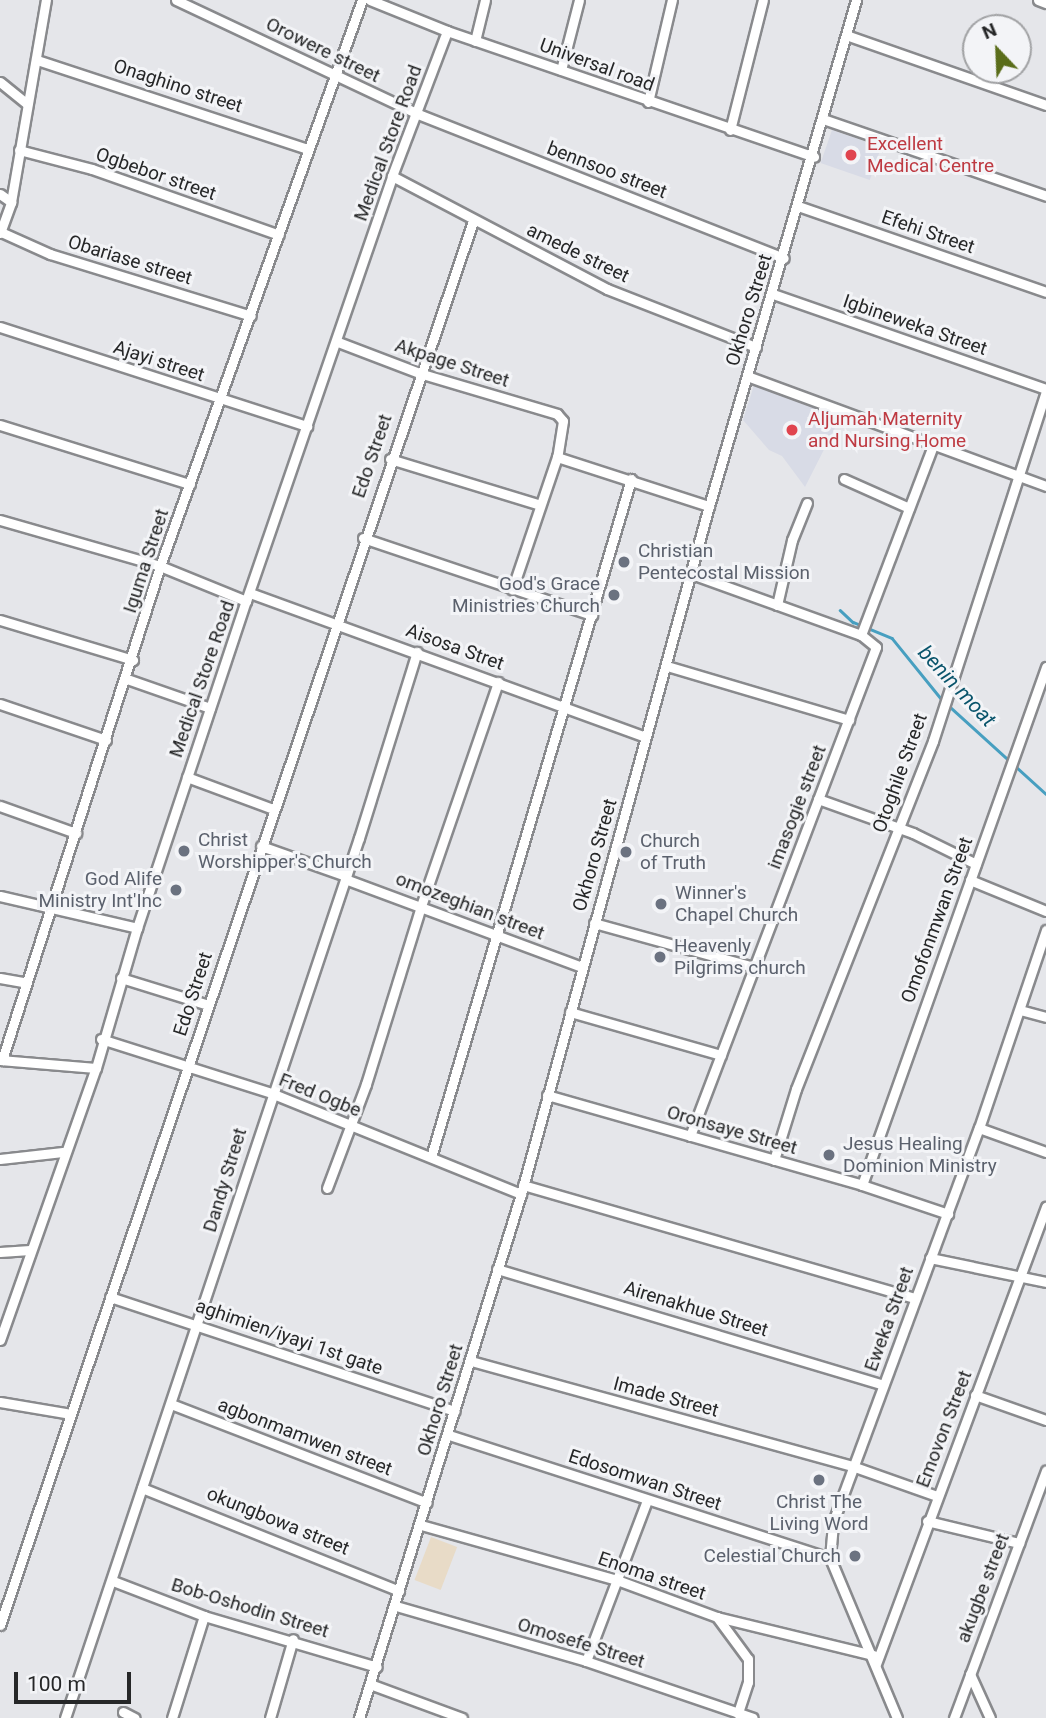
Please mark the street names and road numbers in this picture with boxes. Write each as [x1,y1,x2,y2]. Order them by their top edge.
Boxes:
street label: Orowere street [262,13,384,87]
street label: Universal road [536,34,658,96]
street label: Onaghino street [111,54,245,118]
street label: Medical Store Road [349,62,427,224]
street label: bennsoo street [544,137,670,203]
street label: Ogbebor street [93,143,219,205]
street label: Efehi Street [878,205,978,259]
street label: amede street [523,218,633,288]
street label: Obariase street [65,230,195,290]
street label: Okhoro Street [721,251,777,369]
street label: Igbineweka Street [840,290,990,360]
street label: Akpage Street [392,334,512,392]
street label: Ajayi street [111,336,207,386]
street label: Edo Street [347,411,397,501]
street label: Iguma Street [118,506,174,616]
street label: Medical Store Road [164,598,240,760]
street label: Aisosa Stret [403,619,507,675]
street label: Otoghile Street [868,710,932,836]
street label: imasogie street [763,742,831,872]
street label: Okhoro Street [568,796,622,914]
street label: Omofonmwan Street [896,834,978,1006]
street label: omozeghian street [392,867,548,945]
street label: Edo Street [169,949,217,1039]
street label: Fred Ogbe [276,1068,364,1122]
street label: Oronsaye Street [664,1101,800,1159]
street label: Dandy Street [198,1125,252,1235]
street label: Eweka Street [860,1264,918,1374]
street label: Airenakhue Street [621,1276,771,1342]
street label: aghimien/iyayi 1st gate [192,1294,386,1380]
street label: Okhoro Street [412,1341,468,1459]
street label: Emovon Street [911,1367,977,1491]
street label: Imade Street [611,1372,721,1422]
street label: agbonmamwen street [215,1393,395,1481]
street label: Edosomwan Street [566,1445,724,1515]
street label: okungbowa street [203,1482,353,1560]
street label: akugbe street [952,1530,1014,1646]
street label: Enoma street [595,1547,709,1605]
street label: Bob-Oshodin Street [169,1573,331,1643]
street label: Omosefe Street [515,1613,647,1673]

